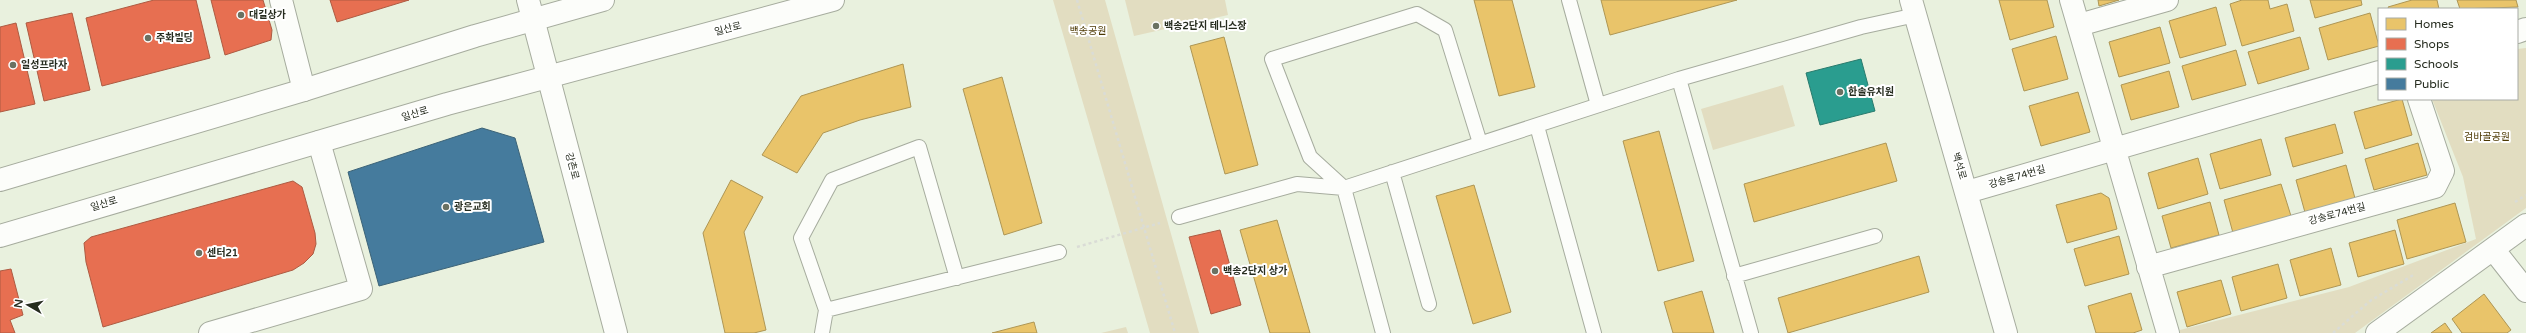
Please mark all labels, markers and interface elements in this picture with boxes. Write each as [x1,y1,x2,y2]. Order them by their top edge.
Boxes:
legend [2378,8,2518,100]
place label: 대길상가 [249,9,287,21]
marker: 대길상가 [236,10,246,20]
text: Homes [2414,17,2454,31]
street label: 일산로 [713,20,743,38]
place label: 백송2단지 테니스장 [1164,20,1246,32]
marker: 백송2단지 테니스장 [1151,21,1161,31]
park label: 백송공원 [1070,25,1106,37]
place label: 주화빌딩 [156,32,193,44]
marker: 주화빌딩 [143,33,153,43]
text: Shops [2414,37,2449,51]
text: Schools [2414,57,2459,71]
place label: 일성프라자 [21,59,68,71]
marker: 일성프라자 [8,60,18,70]
text: Public [2414,77,2449,91]
place label: 한솔유치원 [1848,86,1894,98]
marker: 한솔유치원 [1835,87,1845,97]
street label: 일산로 [400,104,430,124]
park label: 검바골공원 [2464,131,2510,143]
street label: 강촌로 [563,151,581,181]
street label: 백석로 [1949,151,1969,181]
street label: 강송로74번길 [1987,163,2047,191]
street label: 일산로 [89,194,119,214]
place label: 광은교회 [454,201,491,213]
street label: 강송로74번길 [2307,201,2367,227]
marker: 광은교회 [441,202,451,212]
place label: 센터21 [207,247,238,259]
marker: 센터21 [194,248,204,258]
place label: 백송2단지 상가 [1223,265,1288,277]
marker: 백송2단지 상가 [1210,266,1220,276]
north arrow [8,285,48,325]
text: N [12,298,26,309]

